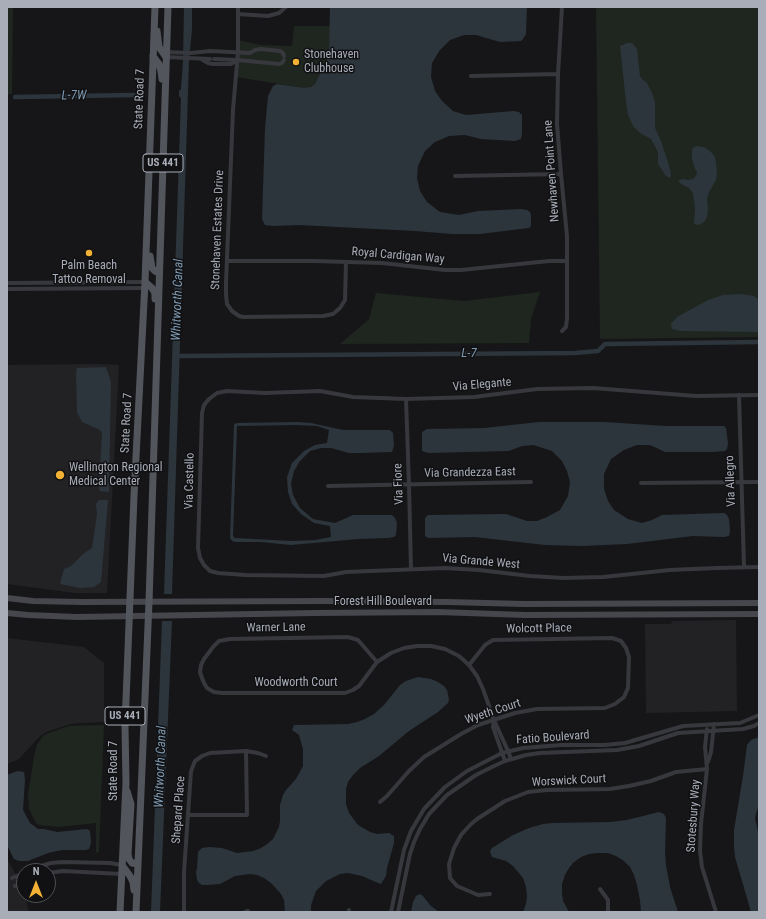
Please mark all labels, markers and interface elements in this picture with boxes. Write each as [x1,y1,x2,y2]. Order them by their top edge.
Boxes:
place label: Stonehaven Clubhouse [304,48,359,76]
marker: Stonehaven Clubhouse [291,57,301,67]
street label: State Road 7 [132,69,148,129]
water label: L-7W [61,88,87,104]
street label: Newhaven Point Lane [541,120,563,222]
road number: US 441 [143,154,183,172]
street label: Stonehaven Estates Drive [209,170,227,290]
street label: Royal Cardigan Way [351,245,445,267]
marker: Palm Beach Tattoo Removal [84,248,94,258]
place label: Palm Beach Tattoo Removal [52,259,126,287]
water label: Whitworth Canal [169,259,187,341]
water label: L-7 [461,346,477,362]
street label: Via Elegante [452,375,512,395]
street label: State Road 7 [118,393,136,453]
street label: Via Castello [182,453,198,509]
street label: Via Allegro [723,455,739,507]
place label: Wellington Regional Medical Center [69,461,163,489]
street label: Via Fiore [391,463,407,505]
street label: Via Grandezza East [424,465,516,481]
marker: Wellington Regional Medical Center [54,469,66,481]
street label: Via Grande West [442,551,520,573]
street label: Forest Hill Boulevard [334,595,432,609]
street label: Warner Lane [246,620,306,636]
street label: Wolcott Place [506,621,572,637]
street label: Woodworth Court [255,676,337,690]
street label: Wyeth Court [463,696,523,728]
road number: US 441 [105,707,145,725]
water label: Whitworth Canal [152,726,170,808]
street label: Fatio Boulevard [516,728,590,748]
street label: State Road 7 [107,741,121,801]
street label: Worswick Court [531,772,607,790]
street label: Shepard Place [169,776,189,844]
street label: Stotesbury Way [684,779,704,853]
north arrow [16,863,56,903]
text: N [33,865,39,878]

